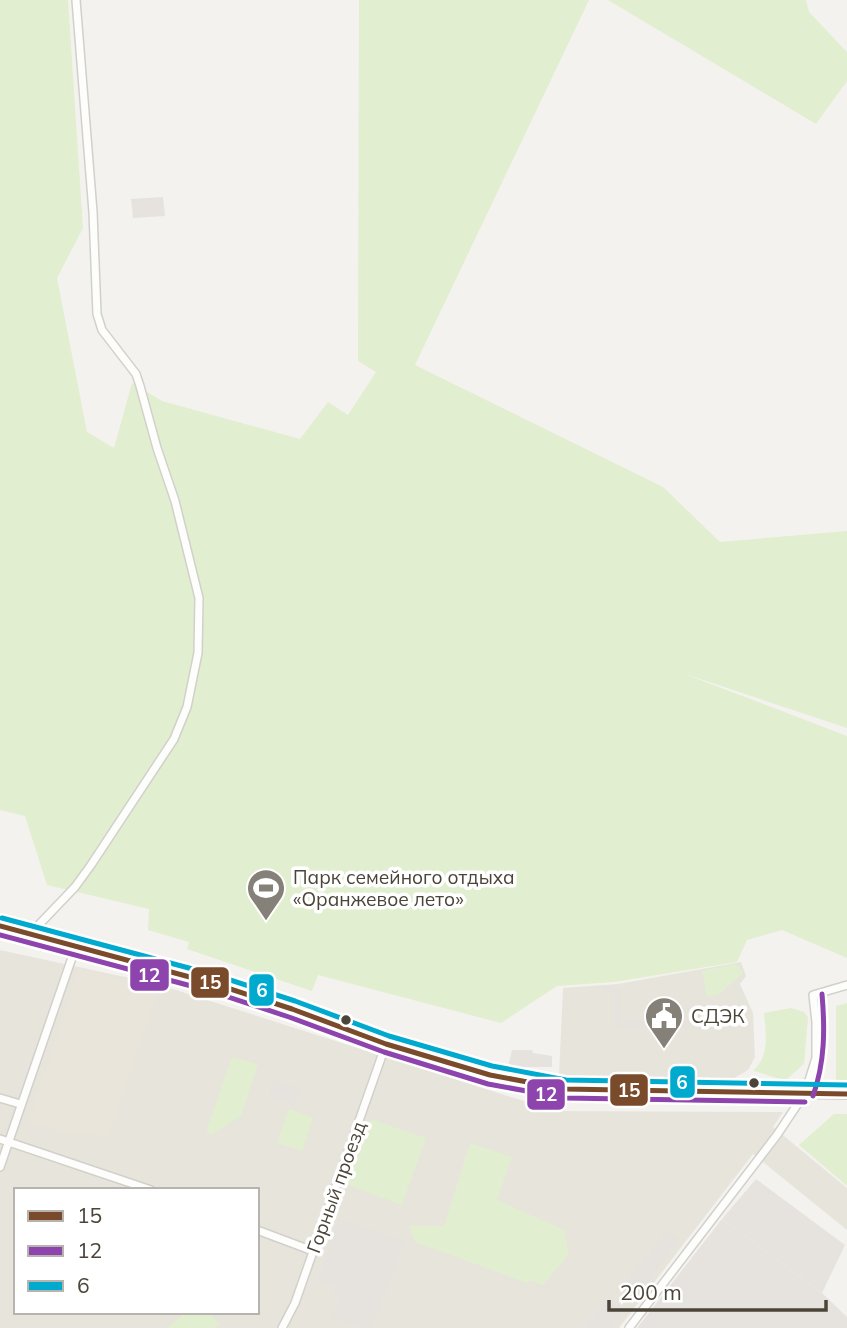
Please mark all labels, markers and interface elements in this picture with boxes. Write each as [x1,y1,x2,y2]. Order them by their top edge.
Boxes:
place label: Парк семейного отдыха «Оранжевое лето» [293,865,515,911]
sports icon: Парк семейного отдыха «Оранжевое лето» [245,867,287,922]
line badge: 12 [129,958,170,992]
text: 12 [138,963,160,987]
line badge: 15 [190,966,230,999]
text: 15 [199,970,221,994]
line badge: 6 [248,973,275,1007]
text: 6 [256,978,268,1002]
public building icon: СДЭК [643,995,685,1050]
place label: СДЭК [691,1004,745,1028]
unlabelled marker [339,1013,353,1027]
line badge: 6 [669,1065,696,1099]
text: 6 [676,1070,688,1094]
line badge: 15 [609,1073,649,1107]
unlabelled marker [747,1076,761,1090]
line badge: 12 [526,1078,566,1111]
text: 15 [618,1078,640,1102]
text: 12 [535,1082,557,1106]
street label: Горный проезд [301,1117,371,1256]
legend [14,1188,259,1314]
text: 15 [77,1202,102,1228]
text: 12 [77,1237,102,1263]
scale bar [609,1268,826,1312]
text: 6 [77,1272,90,1298]
text: 200 m [620,1279,682,1305]

